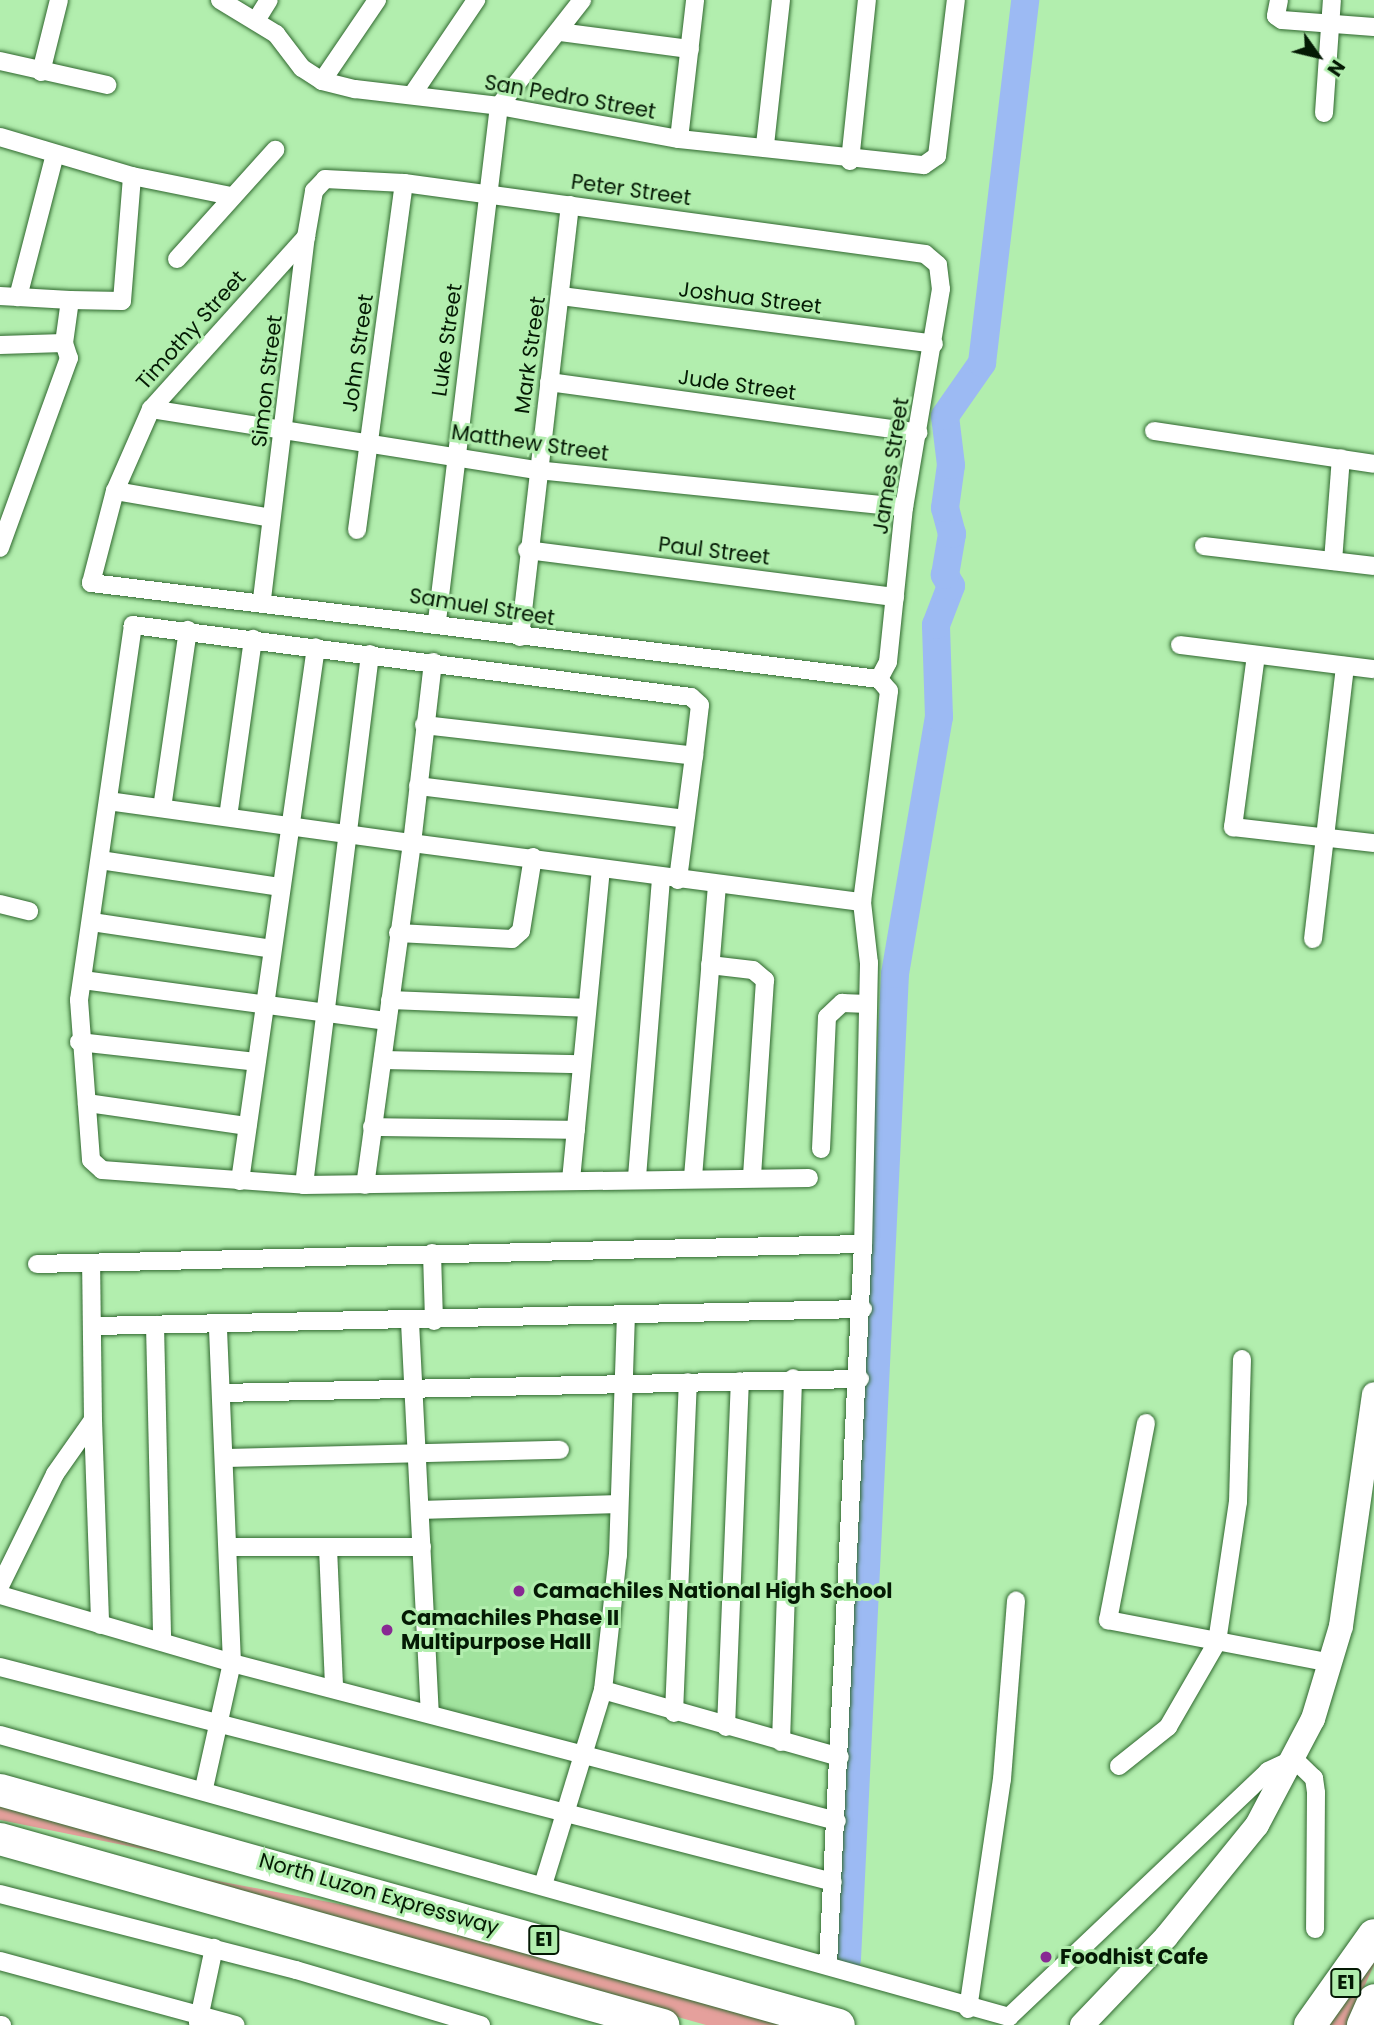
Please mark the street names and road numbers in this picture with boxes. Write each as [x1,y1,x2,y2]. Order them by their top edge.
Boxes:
street label: San Pedro Street [482,70,658,124]
street label: Peter Street [569,169,693,211]
street label: Timothy Street [131,265,251,395]
street label: Joshua Street [677,277,823,319]
street label: Luke Street [427,282,467,398]
street label: John Street [337,293,379,413]
street label: Mark Street [509,295,551,415]
street label: Simon Street [246,313,288,449]
street label: Jude Street [676,364,798,406]
street label: James Street [868,396,914,536]
street label: Matthew Street [450,420,610,466]
street label: Paul Street [657,532,771,570]
street label: Samuel Street [407,583,557,631]
street label: North Luzon Expressway [256,1848,502,1940]
road number: E1 [528,1924,560,1956]
road number: E1 [1330,1968,1362,1998]

